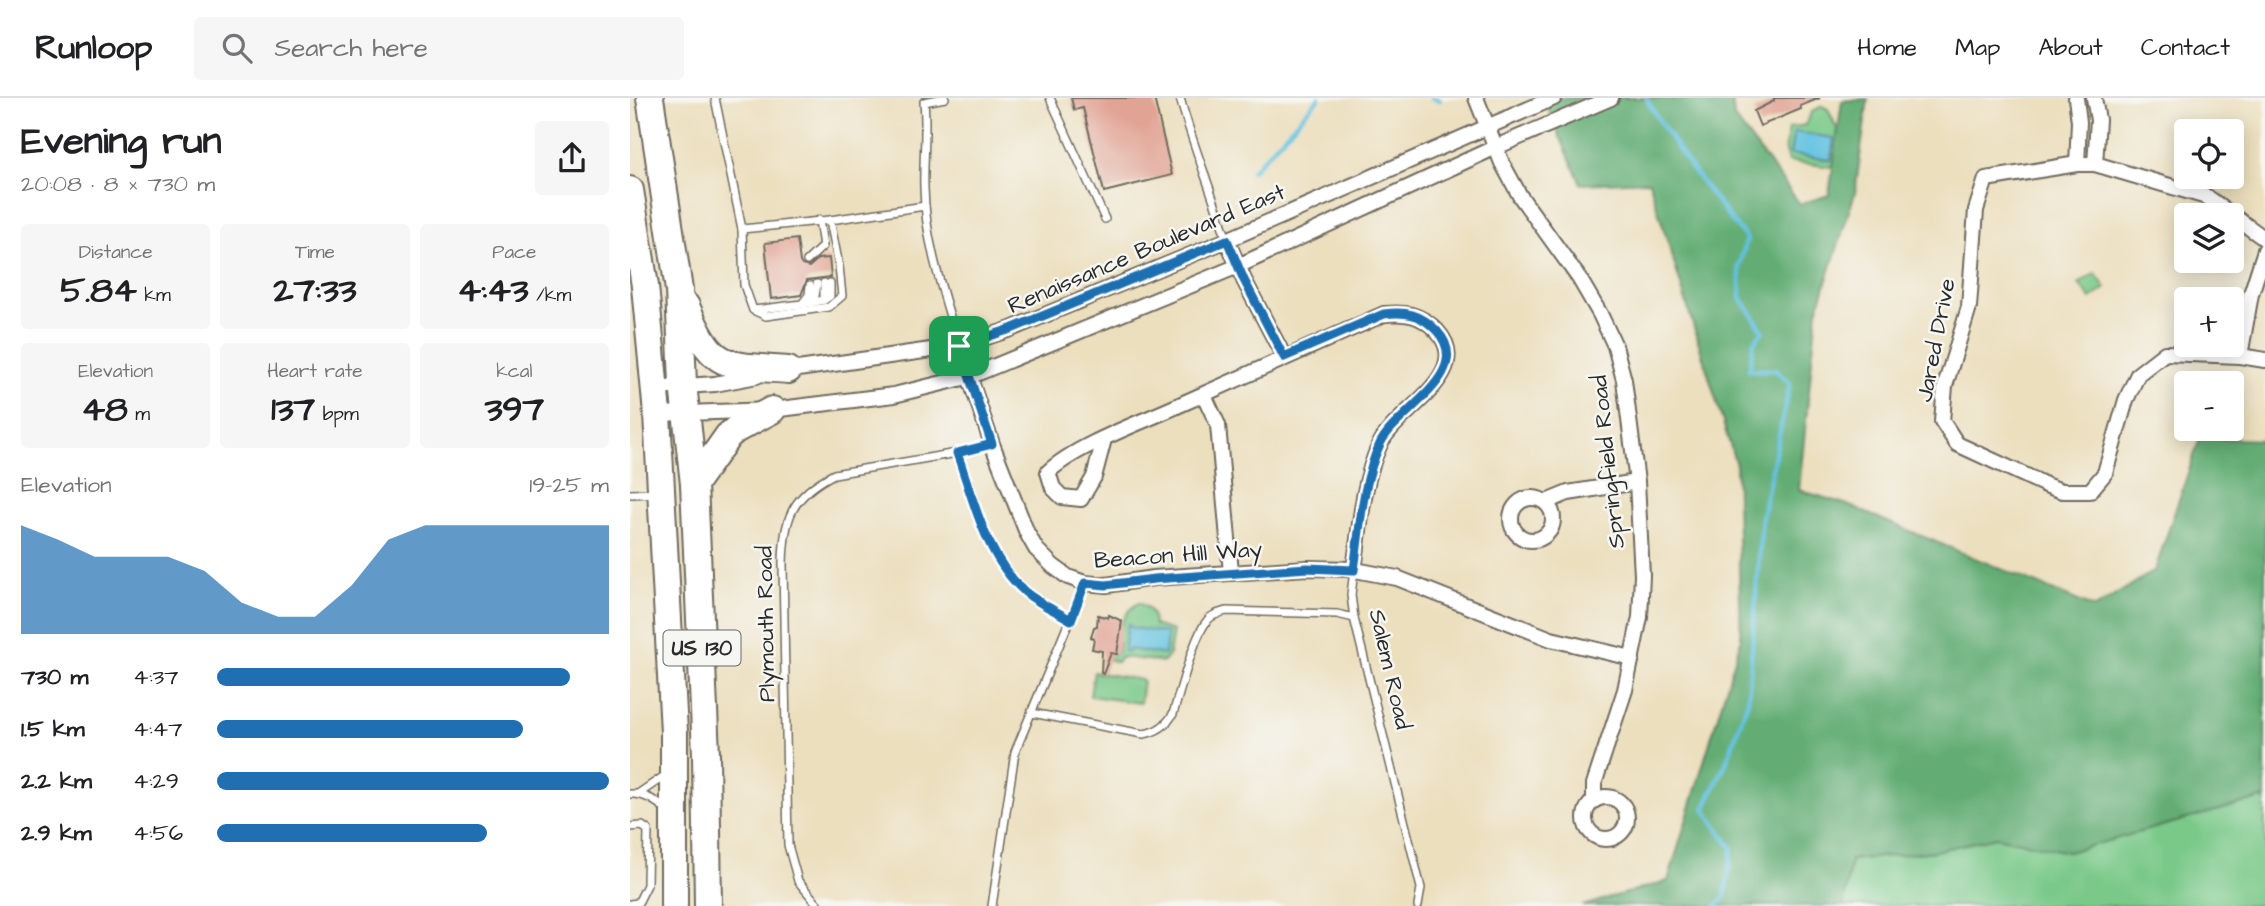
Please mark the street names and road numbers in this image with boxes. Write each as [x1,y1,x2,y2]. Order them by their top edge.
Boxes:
street label: Renaissance Boulevard East [1003,176,1291,322]
street label: Jared Drive [1908,276,1964,405]
street label: Springfield Road [1583,373,1634,550]
street label: Beacon Hill Way [1093,533,1264,578]
street label: Plymouth Road [749,545,784,702]
street label: Salem Road [1361,606,1419,733]
road number: US 130 [664,630,740,666]

